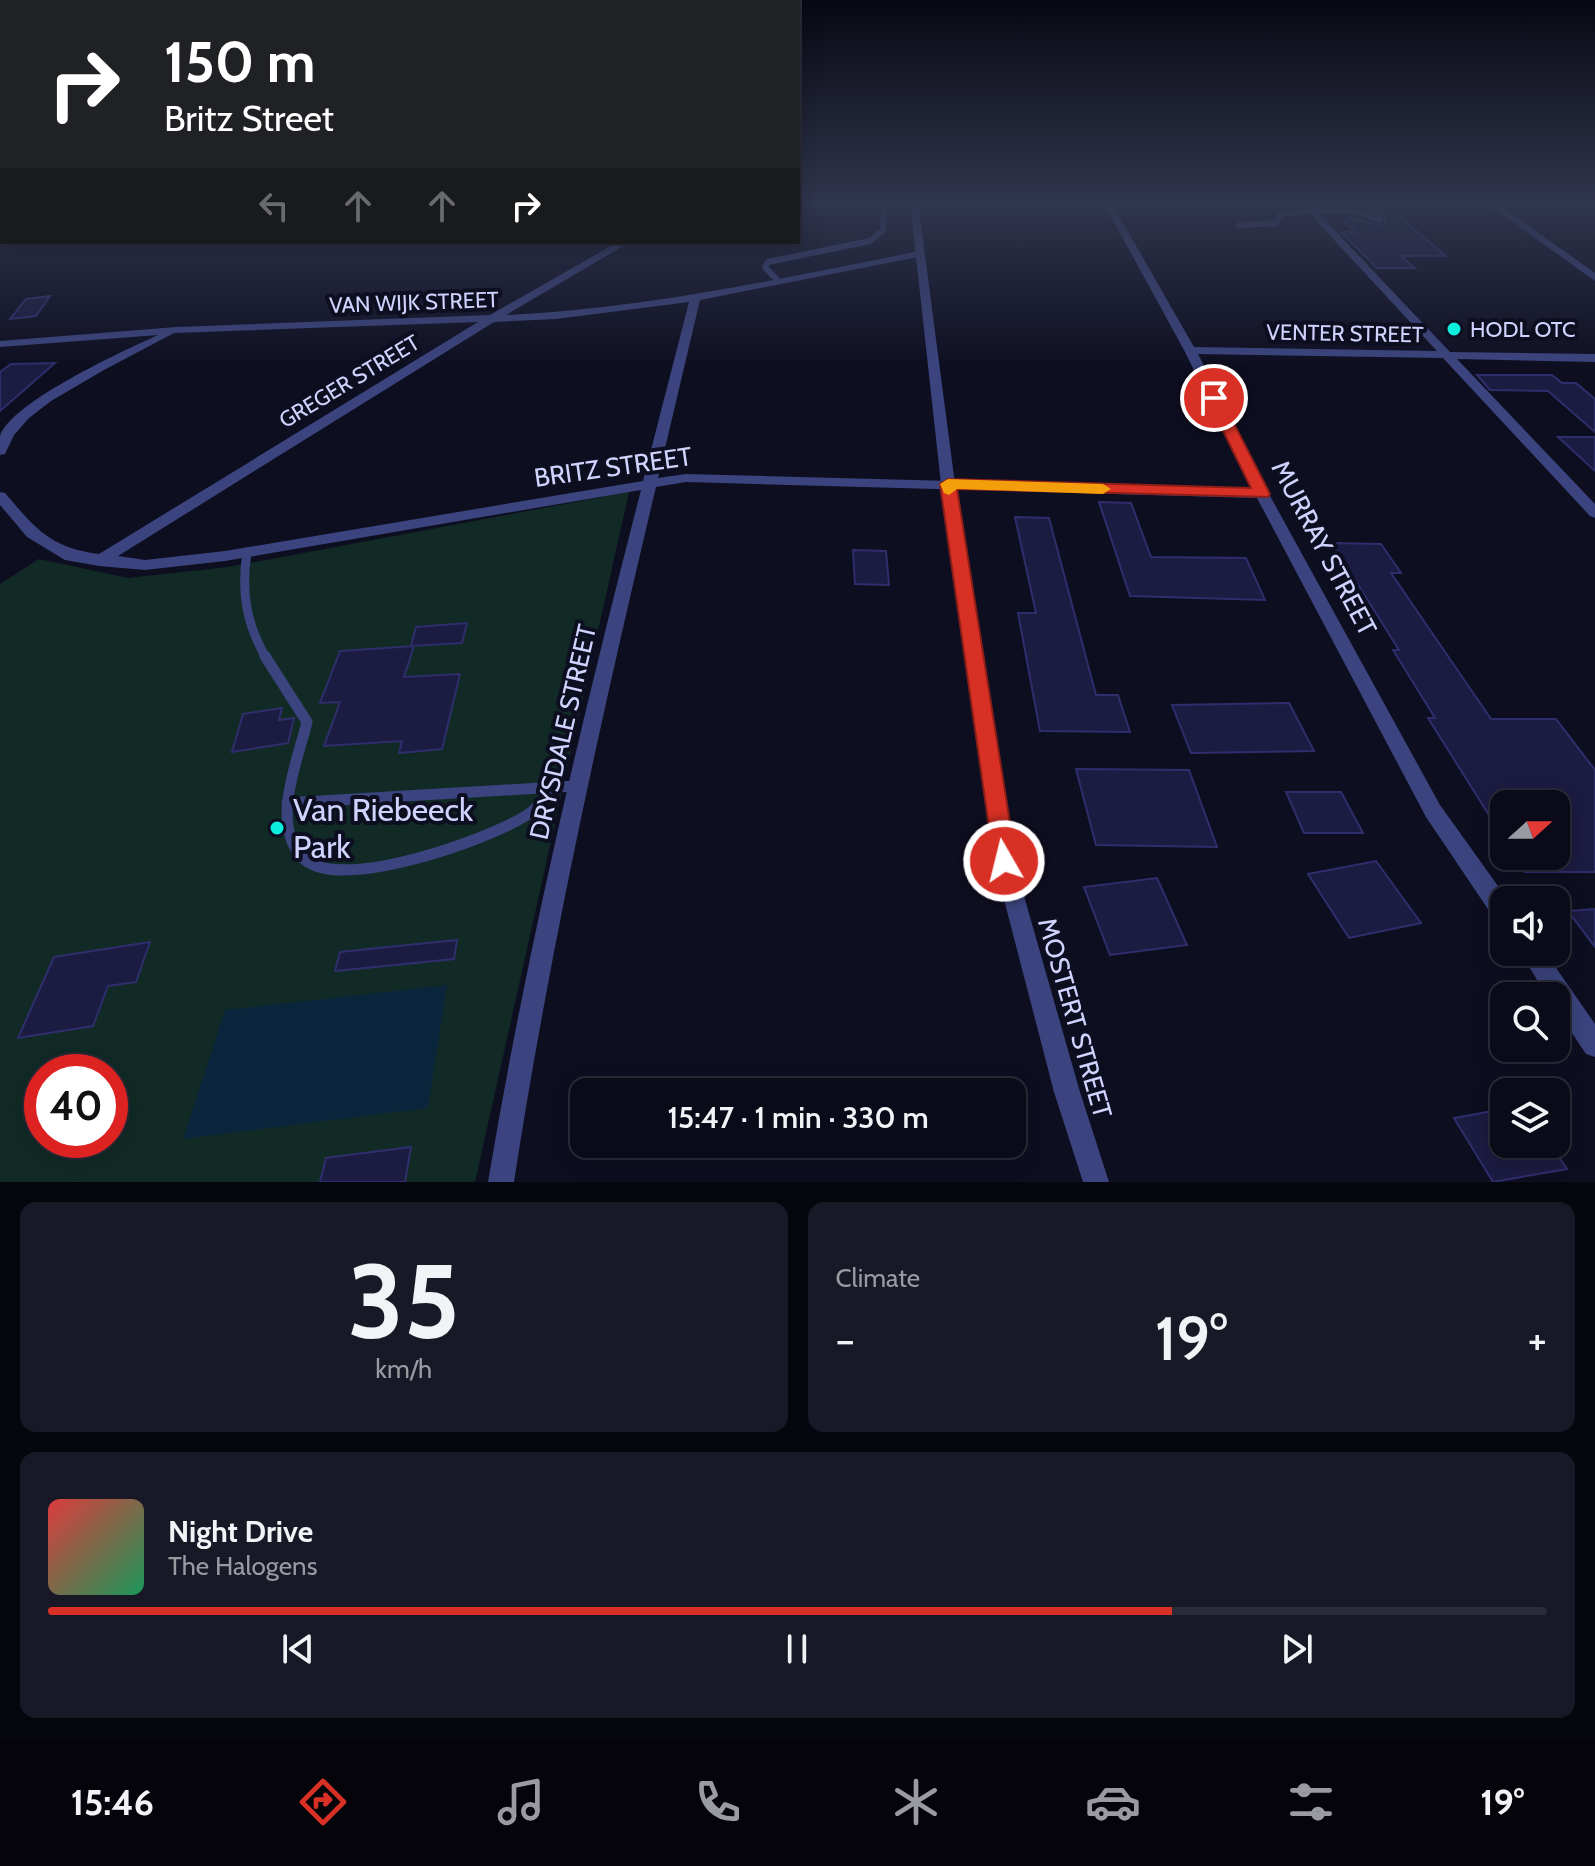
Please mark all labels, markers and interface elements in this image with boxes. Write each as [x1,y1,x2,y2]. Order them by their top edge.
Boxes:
text: 150 m [164,28,316,96]
icon: right [32,32,136,136]
text: Britz Street [164,96,334,140]
icon: left [252,184,296,228]
icon: ahead [336,184,380,228]
icon: ahead [420,184,464,228]
icon: right [504,184,548,228]
street label: VAN WIJK STREET [329,286,500,319]
place label: HODL OTC [1470,316,1576,343]
street label: VENTER STREET [1266,319,1424,348]
marker: HODL OTC [1445,320,1463,338]
street label: GREGER STREET [274,329,425,434]
pin [1180,364,1248,432]
icon: arrive [1192,376,1236,420]
street label: BRITZ STREET [532,440,694,494]
street label: MURRAY STREET [1264,455,1384,641]
street label: DRYSDALE STREET [523,621,603,843]
place label: Van Riebeeck Park [293,790,474,866]
north arrow [1490,790,1570,870]
map controls [1490,790,1570,1158]
marker: Van Riebeeck Park [268,819,286,837]
position arrow [962,819,1046,903]
button: sound [1490,886,1570,966]
street label: MOSTERT STREET [1031,914,1119,1122]
button: search [1490,982,1570,1062]
speed limit sign: 40 [24,1054,128,1158]
button: layers [1490,1078,1570,1158]
text: 15:47 · 1 min · 330 m [667,1099,929,1136]
text: 35 [348,1238,460,1364]
text: Climate [836,1262,920,1294]
text: 19° [1155,1302,1227,1375]
text: − [836,1313,855,1366]
text: + [1528,1313,1547,1366]
text: km/h [375,1353,432,1385]
text: Night Drive [168,1513,313,1550]
text: The Halogens [168,1550,317,1582]
icon: previous [276,1627,320,1671]
icon: pause [775,1627,819,1671]
icon: next [1275,1627,1319,1671]
icon: directions [295,1774,351,1830]
icon: music [493,1774,549,1830]
icon: phone [690,1774,746,1830]
icon: climate [888,1774,944,1830]
icon: car [1085,1774,1141,1830]
icon: filters [1283,1774,1339,1830]
text: 15:46 [71,1780,154,1824]
text: 19° [1480,1780,1524,1824]

